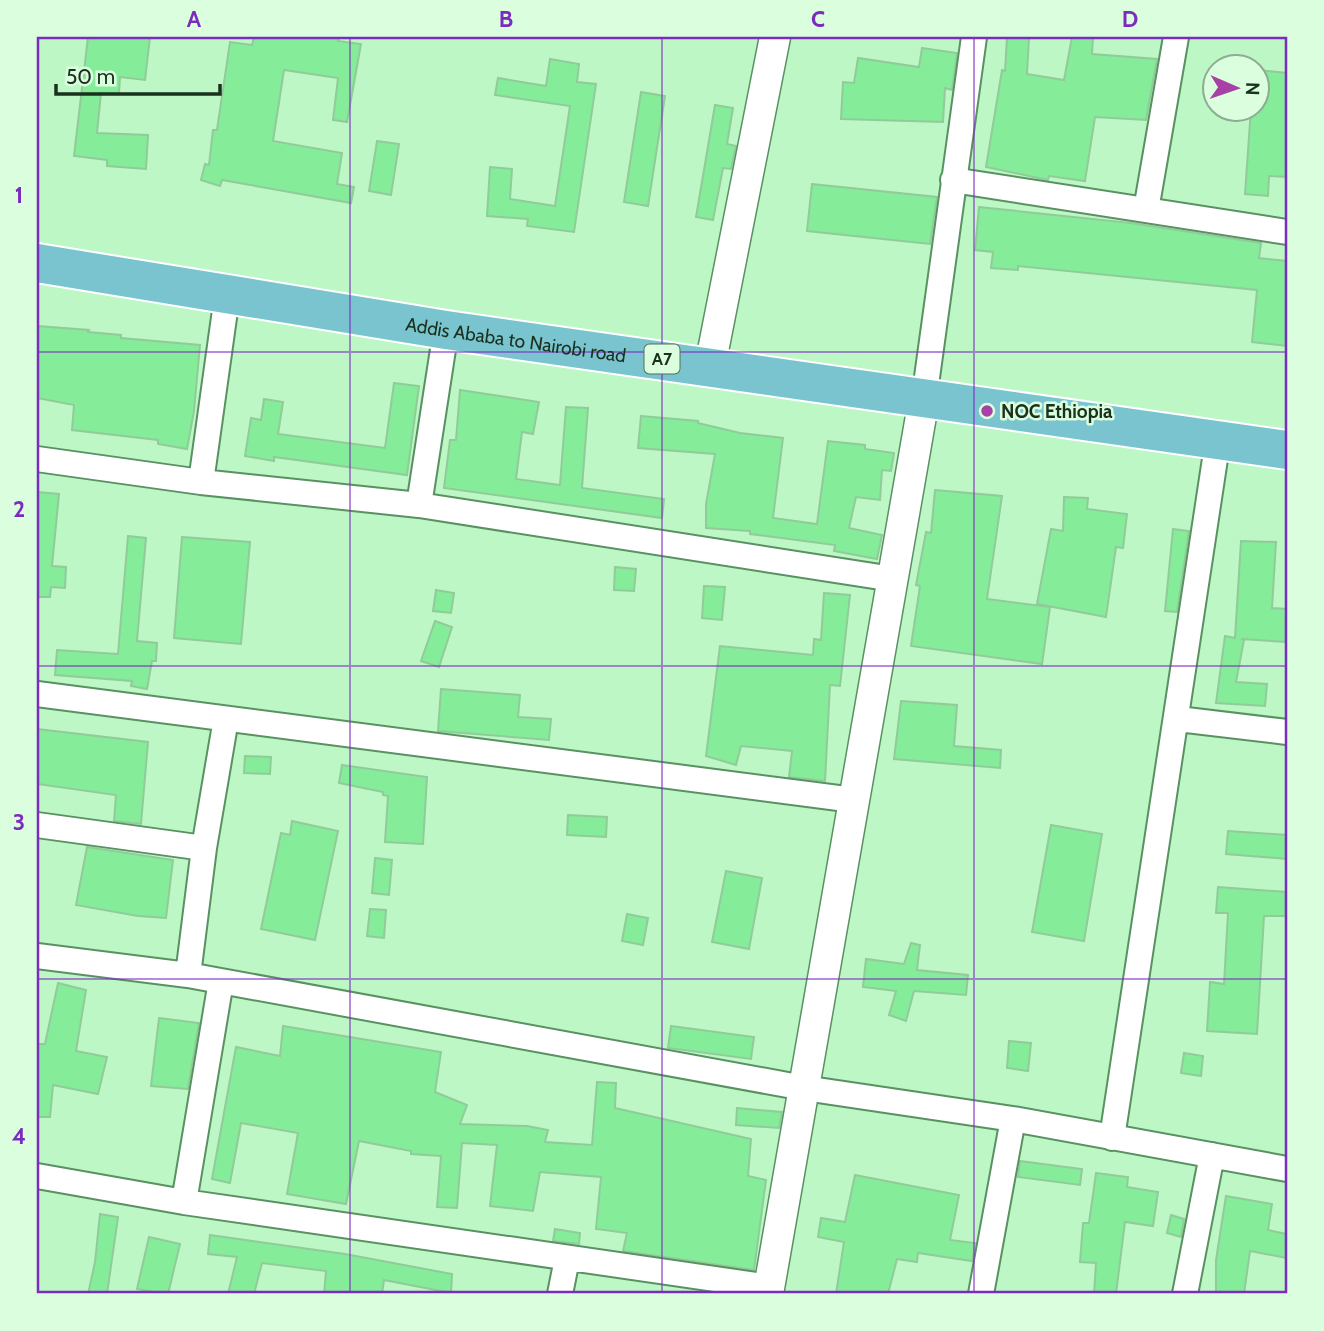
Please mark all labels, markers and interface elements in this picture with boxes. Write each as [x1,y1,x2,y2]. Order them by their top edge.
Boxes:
text: A [187,5,202,33]
text: B [499,5,513,33]
text: C [811,5,825,33]
text: D [1122,5,1138,33]
scale bar [56,52,220,96]
north arrow [1202,52,1272,122]
text: 50 m [66,64,115,89]
text: N [1241,81,1264,96]
text: 1 [15,181,23,209]
street label: Addis Ababa to Nairobi road [404,312,628,367]
road number: A7 [644,344,680,374]
place label: NOC Ethiopia [1001,400,1113,423]
marker: NOC Ethiopia [979,403,995,419]
text: 2 [13,495,25,523]
text: 3 [13,808,25,836]
text: 4 [12,1122,26,1150]

